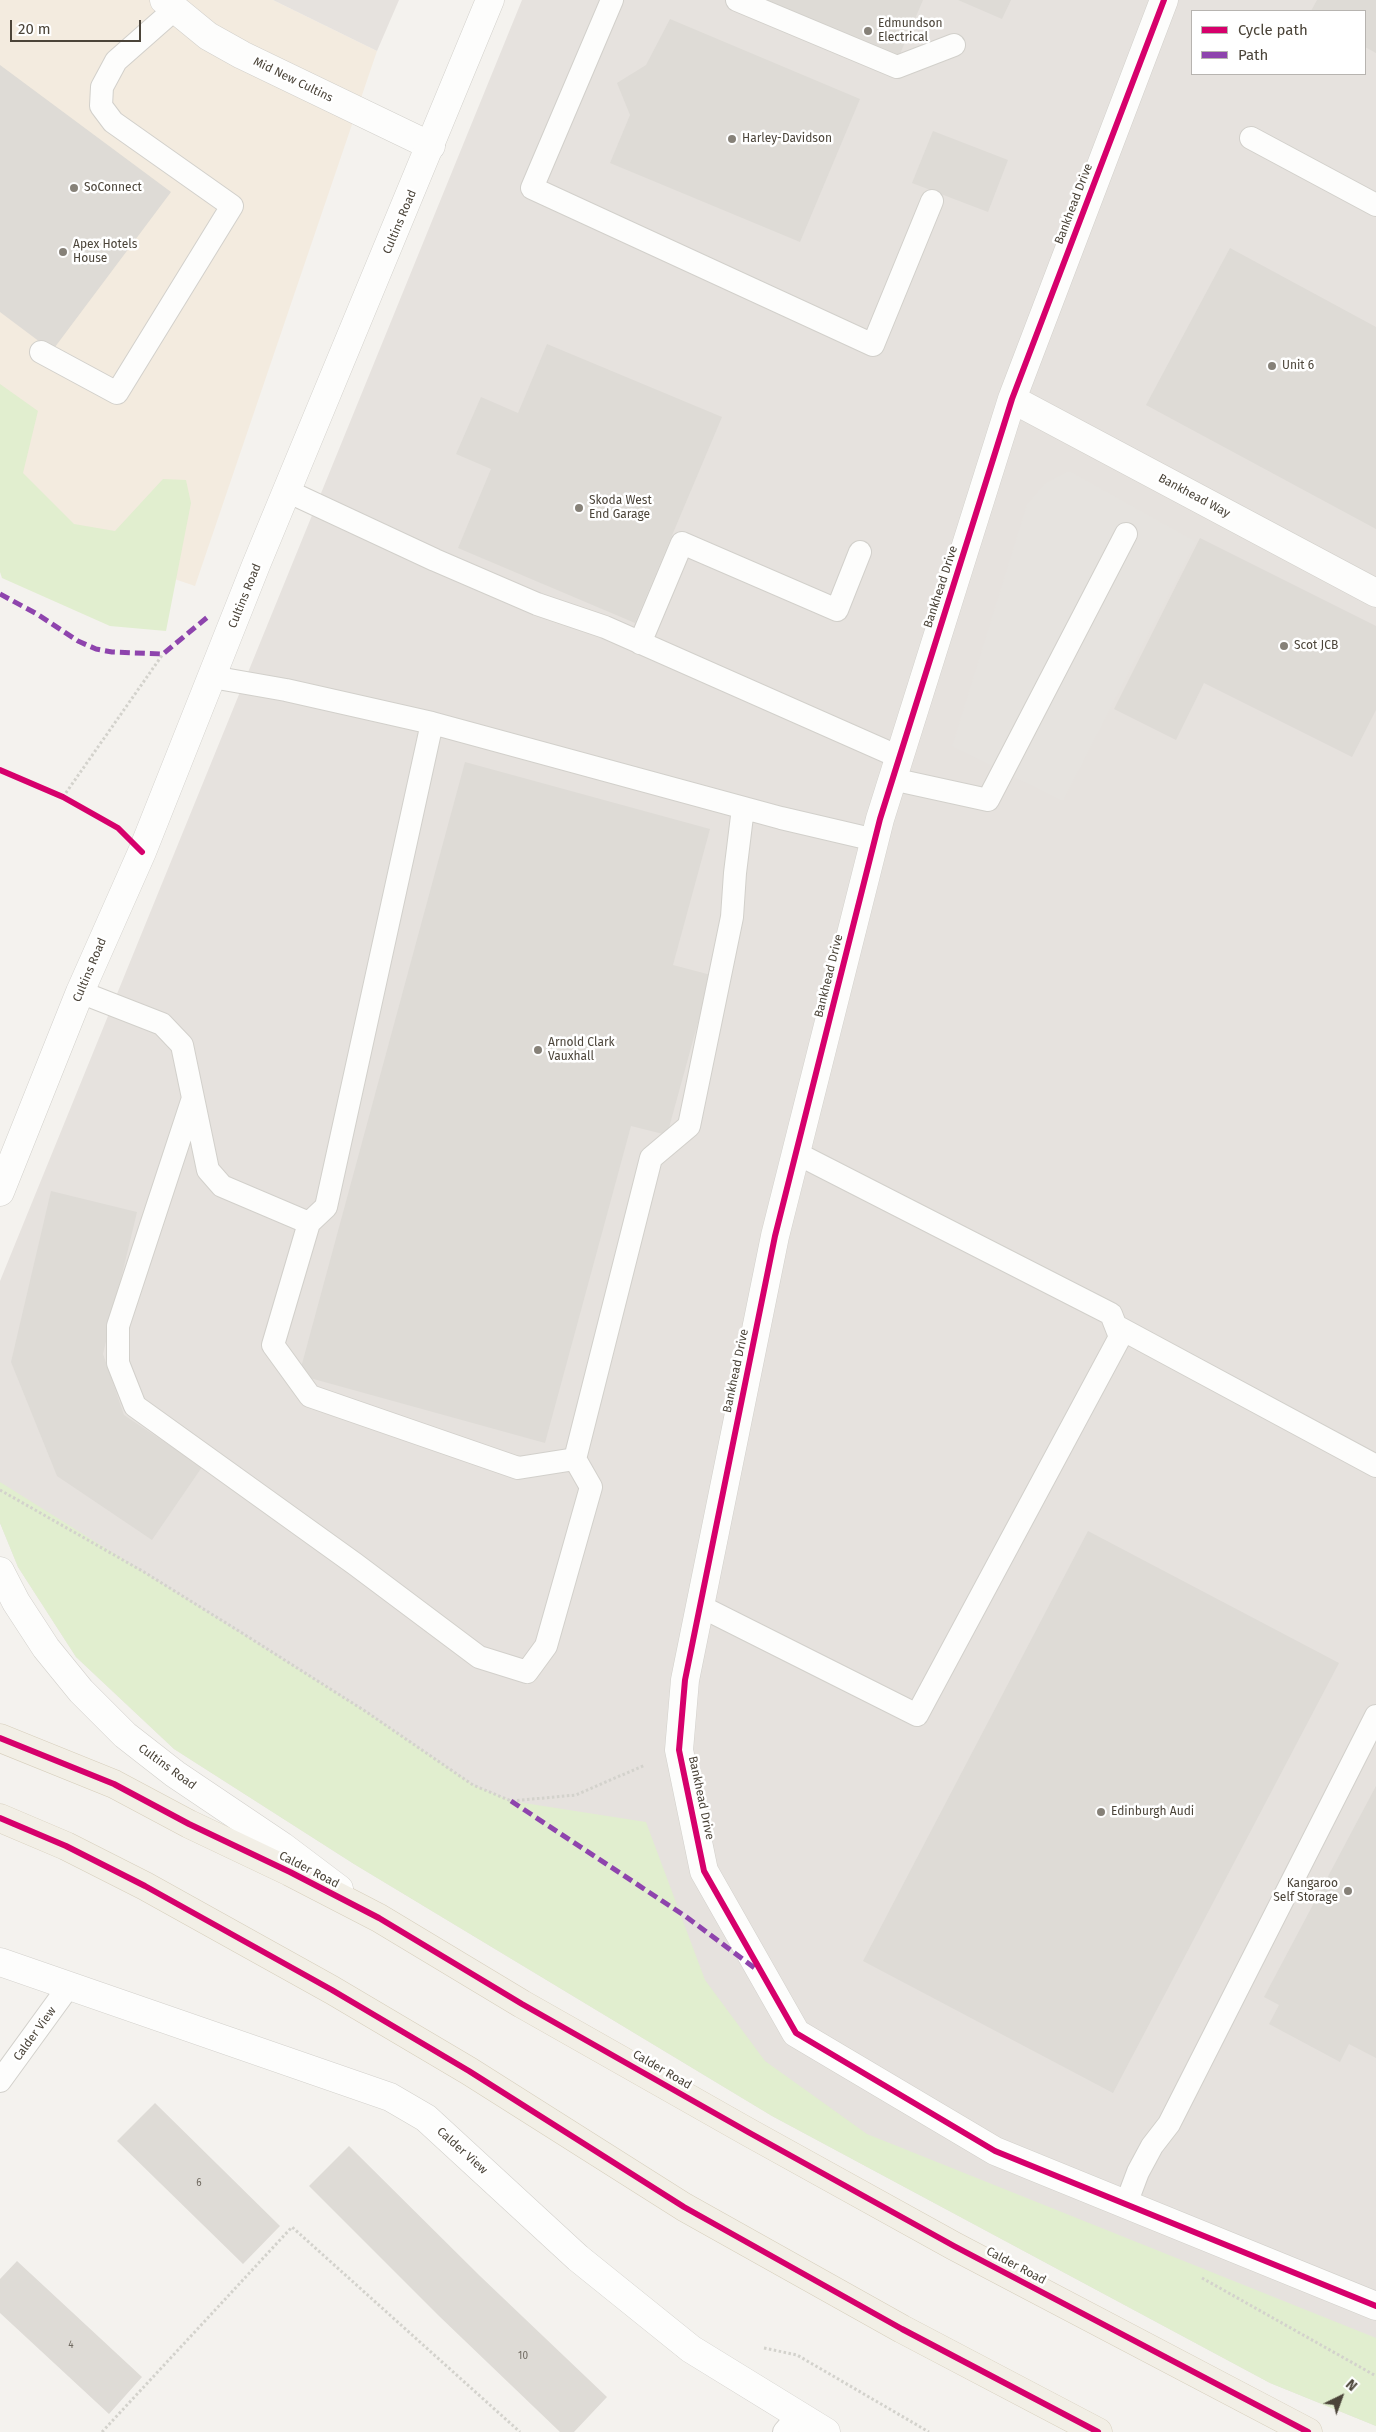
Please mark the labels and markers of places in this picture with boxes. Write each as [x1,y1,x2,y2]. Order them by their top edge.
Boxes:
place label: Edmundson Electrical [878,17,942,45]
marker: Edmundson Electrical [862,25,874,37]
place label: Harley-Davidson [742,132,832,146]
marker: Harley-Davidson [726,133,738,145]
place label: SoConnect [84,181,142,195]
marker: SoConnect [68,182,80,194]
place label: Apex Hotels House [73,238,137,266]
marker: Apex Hotels House [57,246,69,258]
place label: Unit 6 [1282,359,1314,373]
marker: Unit 6 [1266,360,1278,372]
place label: Skoda West End Garage [589,494,652,522]
marker: Skoda West End Garage [573,502,585,514]
place label: Scot JCB [1294,639,1338,653]
marker: Scot JCB [1278,640,1290,652]
place label: Arnold Clark Vauxhall [548,1036,615,1064]
marker: Arnold Clark Vauxhall [532,1044,544,1056]
place label: Edinburgh Audi [1111,1805,1194,1819]
marker: Edinburgh Audi [1095,1806,1107,1818]
place label: Kangaroo Self Storage [1273,1877,1338,1905]
marker: Kangaroo Self Storage [1342,1885,1354,1897]

